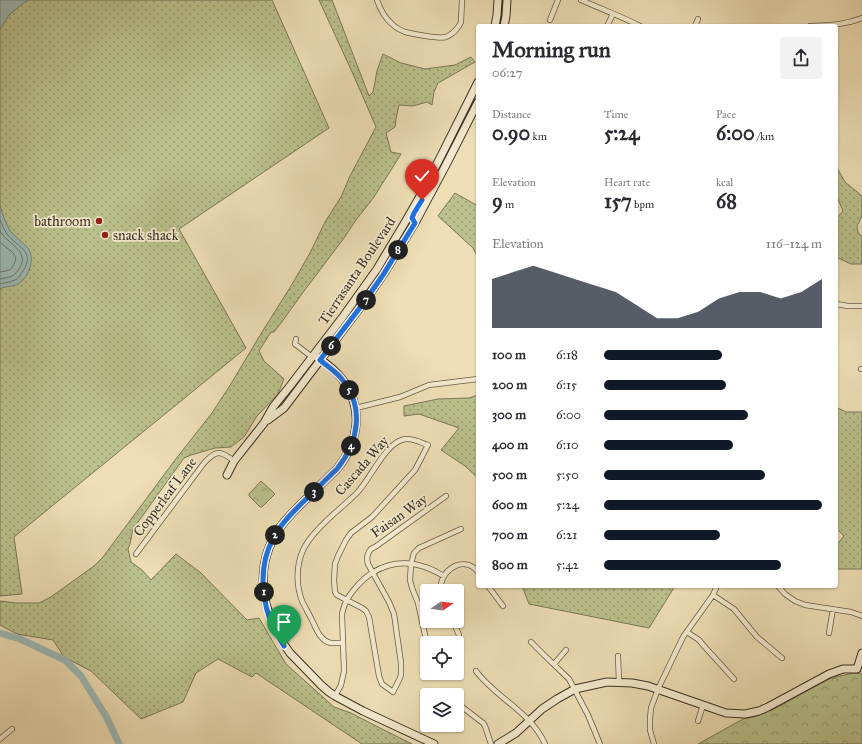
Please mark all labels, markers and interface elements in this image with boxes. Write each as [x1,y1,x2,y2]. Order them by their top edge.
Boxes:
text: Morning run [492,36,611,63]
button: share [780,37,822,79]
text: 06:27 [492,65,523,81]
text: Distance [492,108,531,121]
text: Time [604,108,628,121]
text: Pace [716,108,736,121]
text: 0.90 [492,121,530,145]
text: 5:24 [604,121,639,145]
text: 6:00 [716,121,755,145]
text: km [530,130,547,143]
text: /km [755,130,774,143]
pin [405,159,439,200]
icon: check [411,165,433,187]
text: Elevation [492,176,536,189]
text: Heart rate [604,176,650,189]
text: kcal [716,176,733,189]
text: 9 [492,189,503,213]
text: 157 [604,189,632,213]
text: 68 [716,189,737,213]
text: m [503,198,514,211]
text: bpm [632,198,654,211]
place label: bathroom [34,213,91,230]
street label: Tierrasanta Boulevard [315,214,399,328]
marker: bathroom [94,216,104,226]
place label: snack shack [113,227,179,244]
marker: snack shack [100,230,110,240]
text: Elevation [492,236,544,252]
text: 116–124 m [766,236,822,252]
pin: 8 [388,240,408,260]
text: 8 [395,243,401,256]
pin: 7 [356,290,376,310]
text: 7 [363,293,369,306]
pin: 6 [321,336,341,356]
text: 6 [328,339,334,352]
text: 100 m [492,347,526,363]
text: 6:18 [556,347,578,363]
text: 200 m [492,377,527,393]
text: 6:15 [556,377,577,393]
pin: 5 [339,380,359,400]
text: 5 [346,383,352,396]
text: 300 m [492,407,526,423]
text: 6:00 [556,407,581,423]
street label: Cascada Way [332,432,393,499]
pin: 4 [341,436,361,456]
text: 400 m [492,437,528,453]
text: 6:10 [556,437,579,453]
text: 4 [348,439,354,452]
street label: Copperleaf Lane [130,454,200,540]
text: 500 m [492,467,527,483]
text: 5:50 [556,467,579,483]
pin: 3 [304,482,324,502]
text: 3 [312,485,316,498]
street label: Faisan Way [367,490,431,542]
text: 600 m [492,497,528,513]
text: 5:24 [556,497,579,513]
pin: 2 [265,525,285,545]
text: 700 m [492,527,528,543]
text: 6:21 [556,527,578,543]
text: 2 [272,528,278,541]
text: 800 m [492,557,528,573]
text: 5:42 [556,557,579,573]
pin: 1 [254,582,274,602]
north arrow [420,584,464,628]
map controls [420,584,464,732]
text: 1 [262,585,266,598]
pin [267,605,301,646]
icon: arrive [273,611,295,633]
button: locate [420,636,464,680]
button: layers [420,688,464,732]

